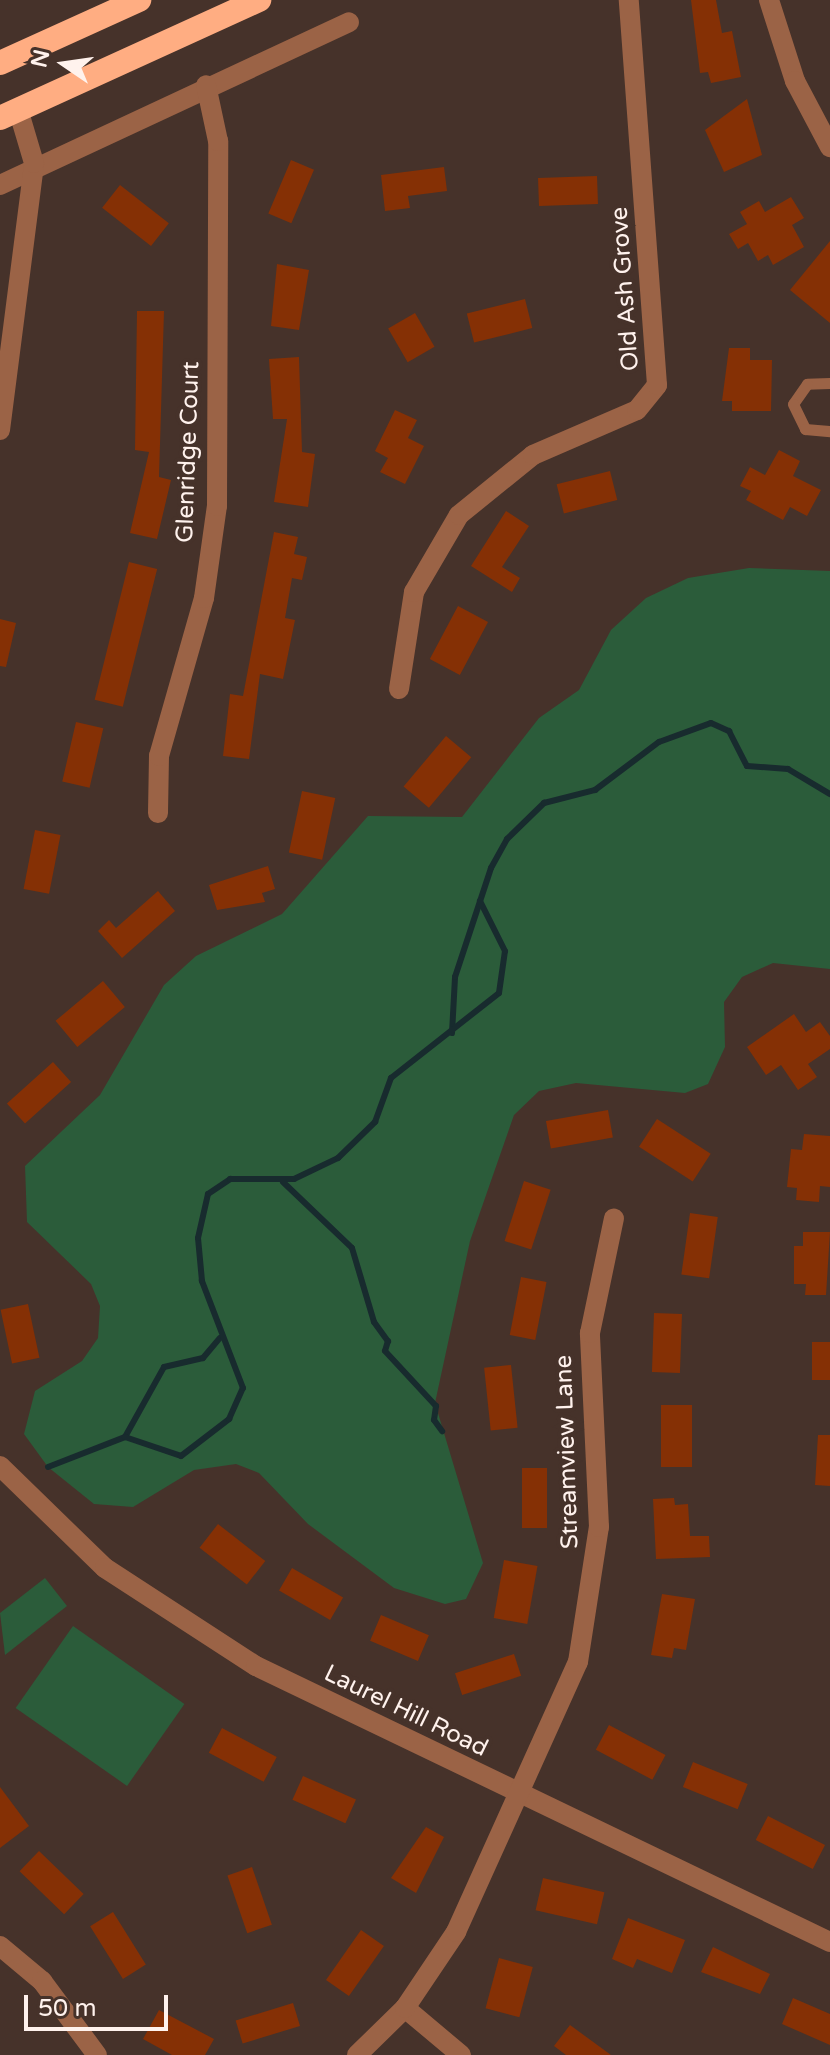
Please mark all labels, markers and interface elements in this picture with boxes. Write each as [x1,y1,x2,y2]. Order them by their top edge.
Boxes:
north arrow [24,24,104,104]
text: N [26,47,55,70]
street label: Old Ash Grove [605,206,645,372]
street label: Glenridge Court [170,361,206,543]
street label: Streamview Lane [549,1355,585,1549]
street label: Laurel Hill Road [319,1659,493,1763]
scale bar [28,1979,172,2029]
text: 50 m [38,1994,96,2023]

